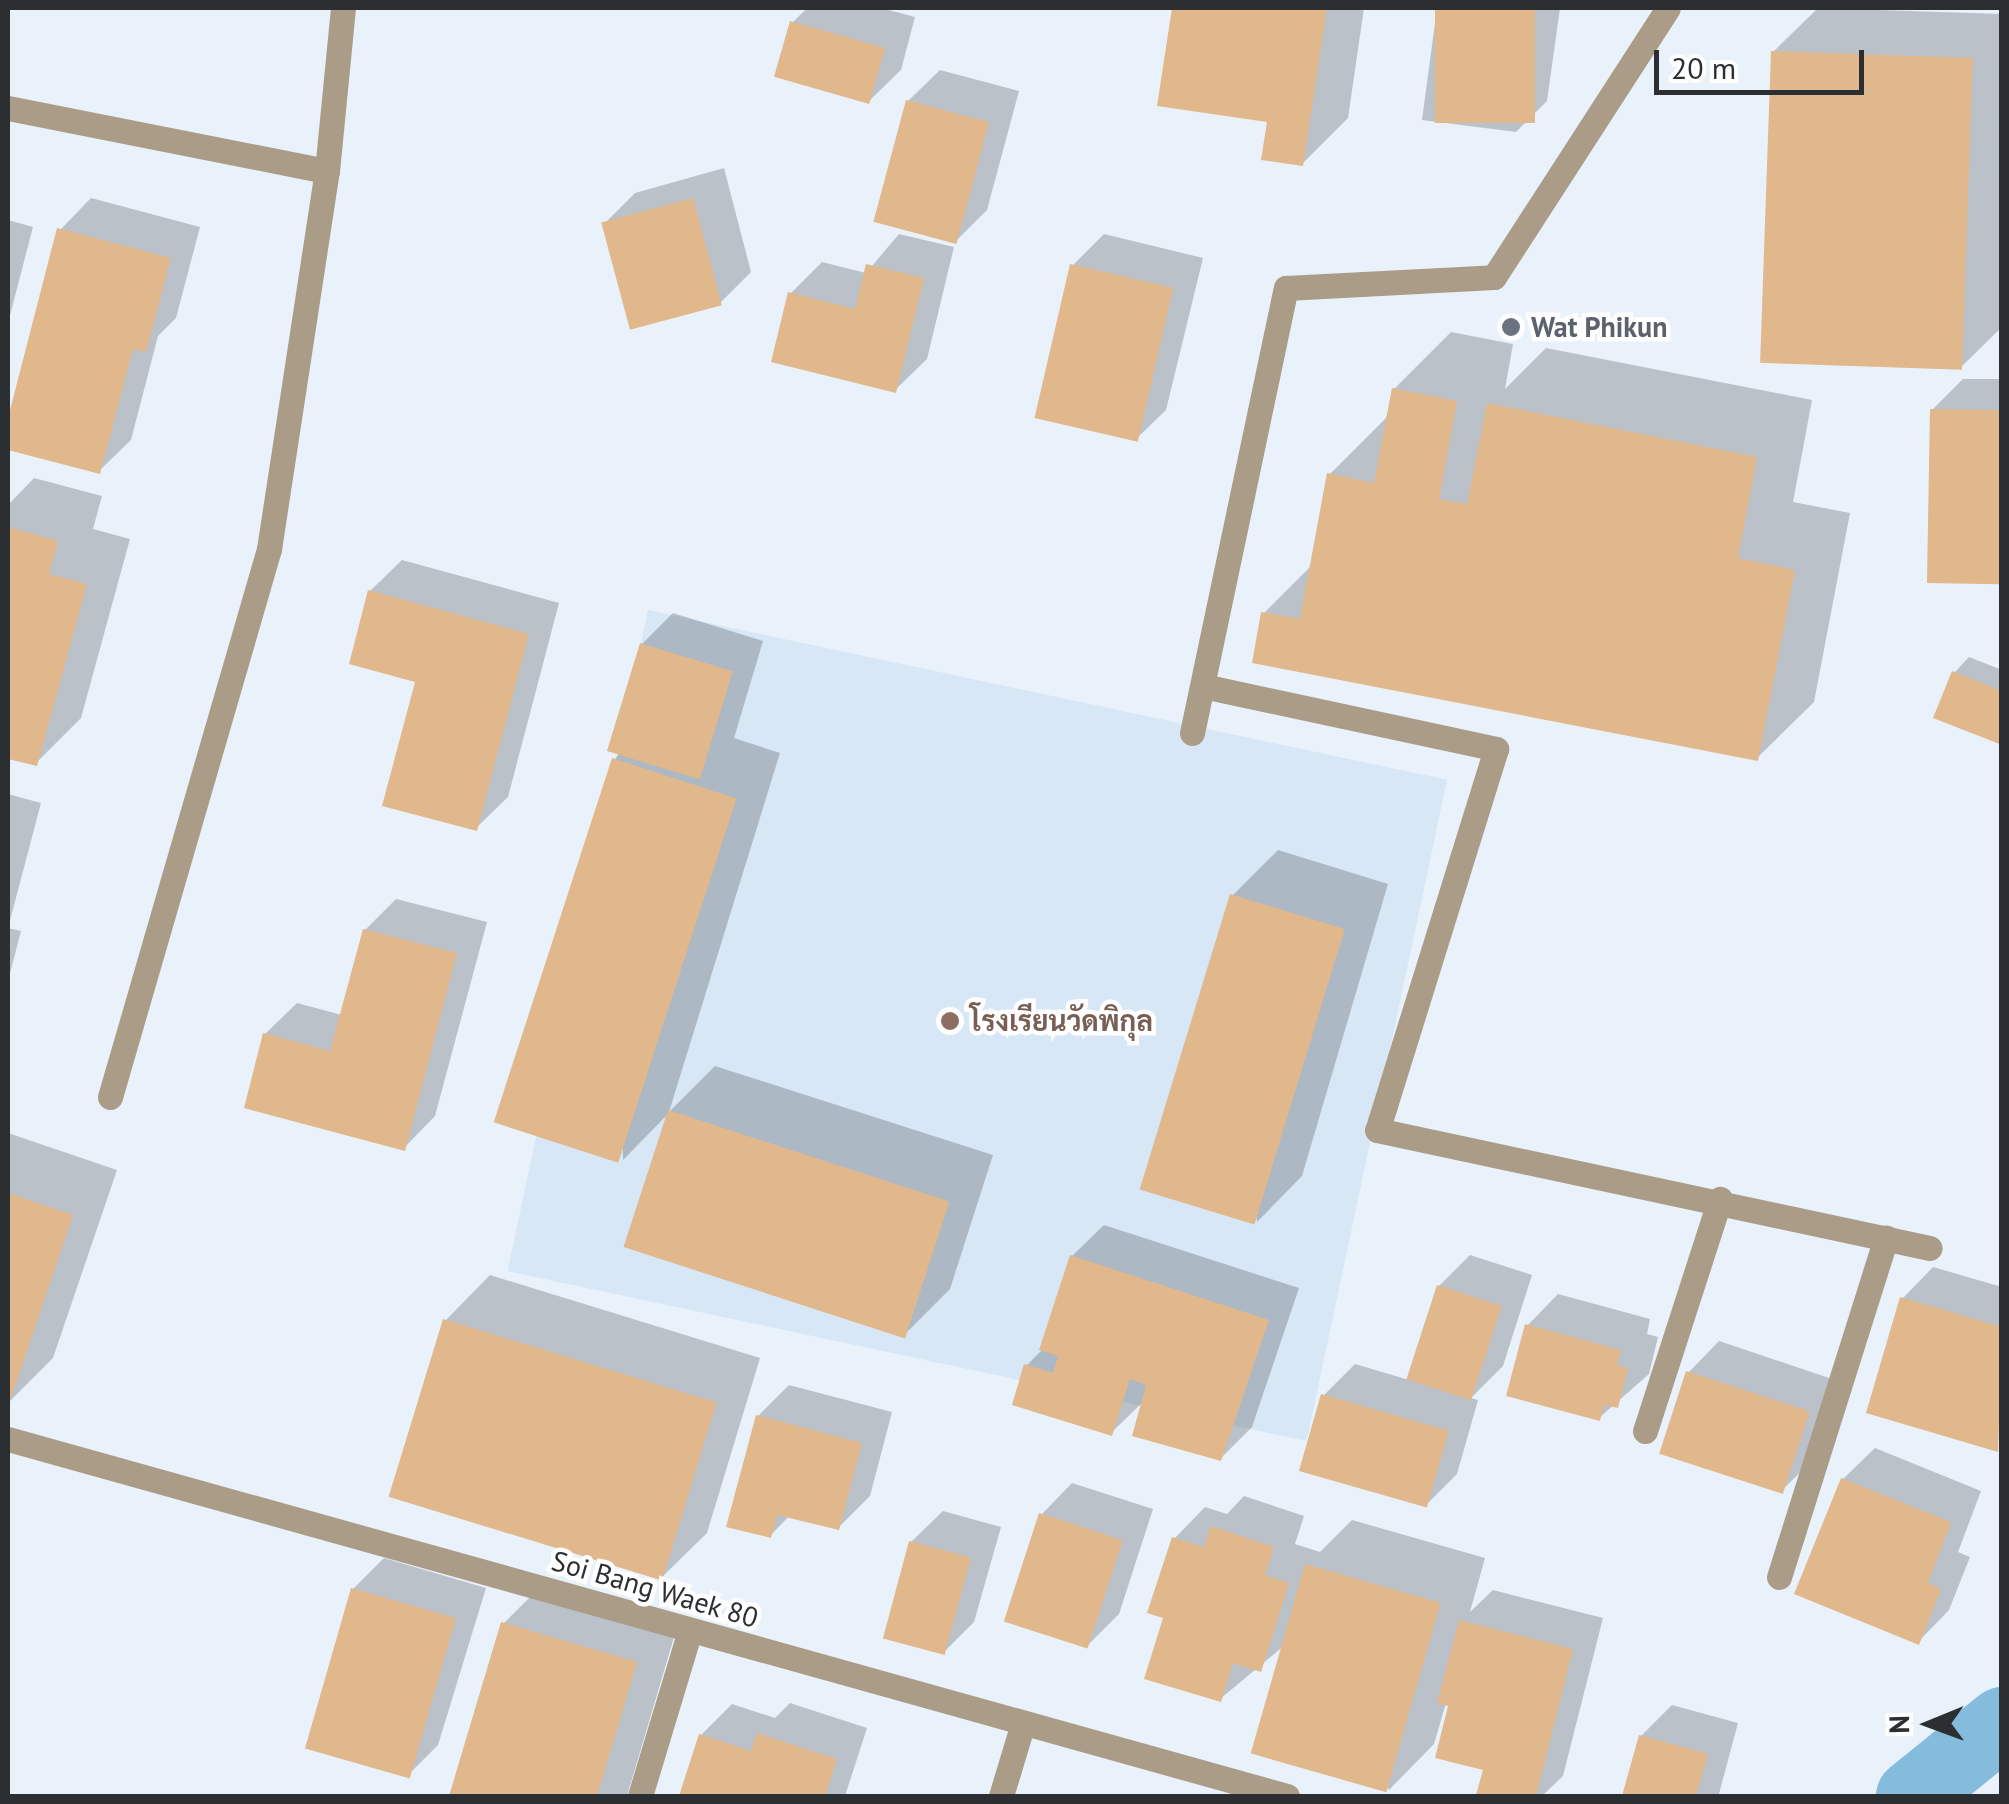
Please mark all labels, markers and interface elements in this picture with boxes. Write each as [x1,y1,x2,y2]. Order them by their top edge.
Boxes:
scale bar [1659,30,1869,92]
text: 20 m [1671,48,1736,87]
place label: Wat Phikun [1531,310,1667,344]
marker: Wat Phikun [1500,316,1522,338]
place label: โรงเรียนวัดพิกุล [970,1004,1153,1038]
marker: โรงเรียนวัดพิกุล [939,1010,961,1032]
street label: Soi Bang Waek 80 [547,1543,763,1635]
north arrow [1879,1674,1979,1774]
text: N [1880,1715,1917,1734]

